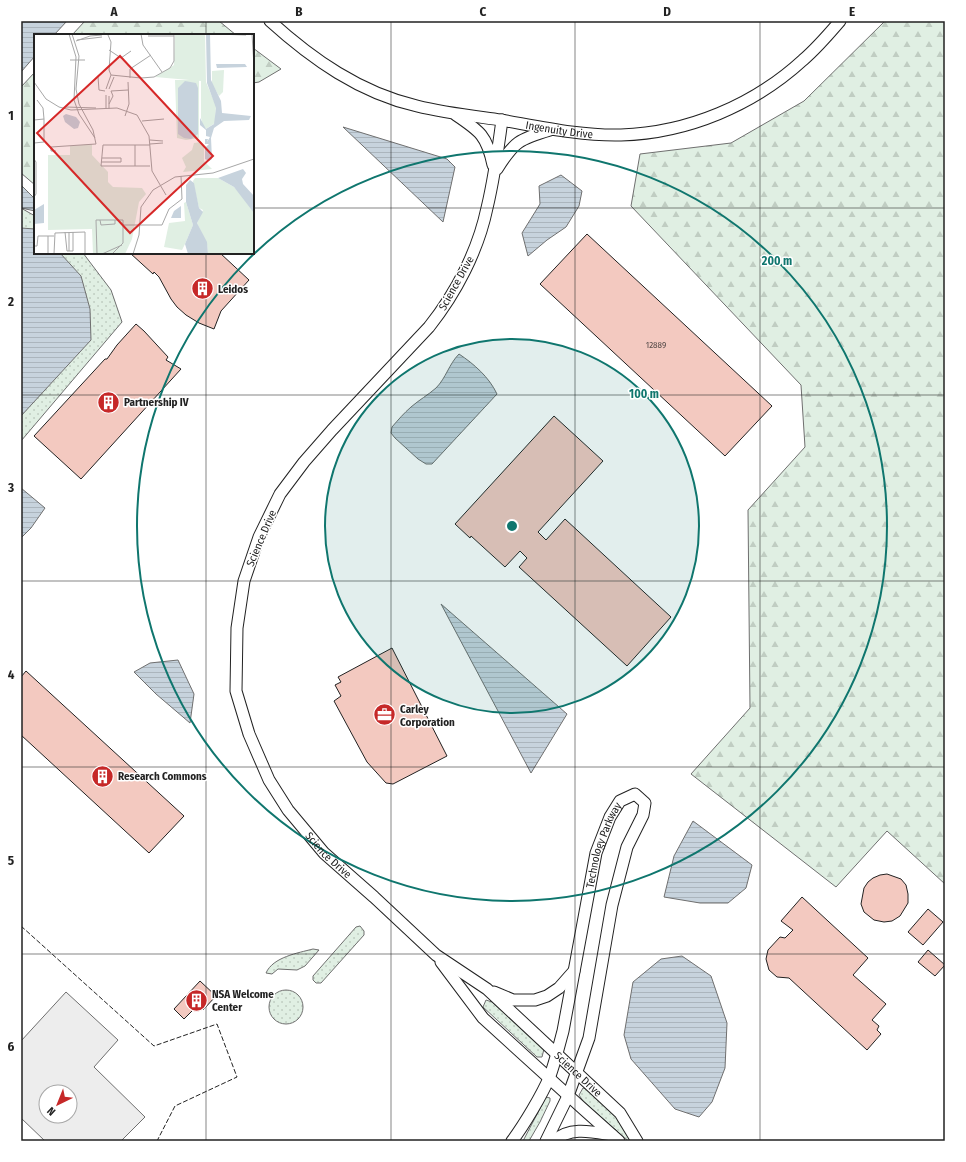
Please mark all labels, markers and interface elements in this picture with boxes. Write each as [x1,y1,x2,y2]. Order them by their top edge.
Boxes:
text: A [109,4,118,19]
text: B [295,4,303,19]
text: C [480,4,487,19]
text: D [663,4,671,19]
text: E [849,4,855,19]
inset map [34,34,254,254]
text: 1 [8,108,14,123]
street label: Ingenuity Drive [525,119,593,141]
street label: Science Drive [436,254,477,313]
text: 200 m [761,254,792,268]
building icon: Leidos [190,276,216,302]
place label: Leidos [218,283,248,296]
text: 2 [7,294,14,309]
house number: 12889 [646,340,666,350]
text: 100 m [629,387,659,401]
building icon: Partnership IV [95,389,121,415]
place label: Partnership IV [124,396,189,409]
text: 3 [7,480,14,495]
street label: Science Drive [244,508,279,568]
centre of rings [505,519,519,533]
text: 4 [8,667,15,682]
office icon: Carley Corporation [371,702,397,728]
place label: Carley Corporation [400,703,455,729]
building icon: Research Commons [89,763,115,789]
place label: Research Commons [118,770,207,783]
street label: Technology Parkway [584,800,625,889]
street label: Science Drive [302,830,354,881]
text: 5 [8,853,14,868]
building icon: NSA Welcome Center [184,987,210,1013]
place label: NSA Welcome Center [212,988,274,1014]
text: 6 [8,1039,15,1054]
street label: Science Drive [552,1049,604,1100]
north arrow [38,1084,78,1124]
text: N [45,1104,58,1118]

